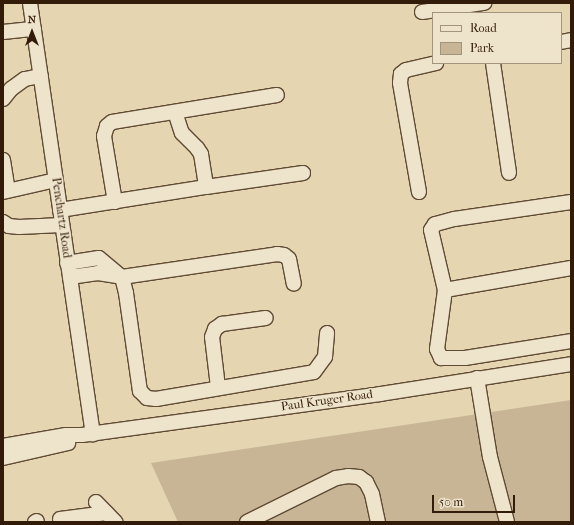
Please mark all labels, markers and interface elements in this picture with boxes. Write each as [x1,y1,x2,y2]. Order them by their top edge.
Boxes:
north arrow [12,12,52,52]
legend [432,12,562,64]
text: N [28,13,36,26]
text: Road [470,21,497,35]
text: Park [470,41,494,55]
street label: Penchartz Road [48,177,74,259]
street label: Paul Kruger Road [280,387,374,415]
scale bar [434,487,517,513]
text: 50 m [439,495,463,509]

